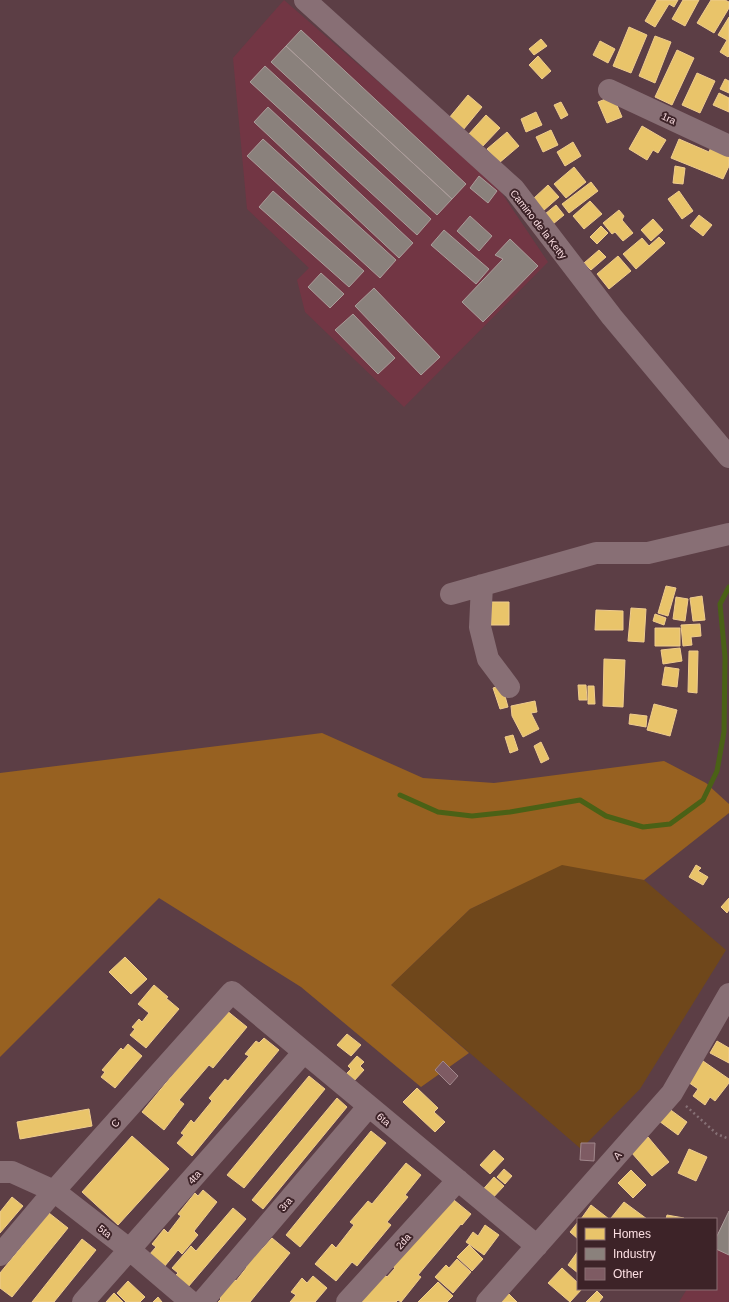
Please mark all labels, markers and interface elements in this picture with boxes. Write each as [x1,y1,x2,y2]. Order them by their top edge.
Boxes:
street label: 1ra [660,110,678,127]
street label: Camino de la Ketty [508,188,569,261]
street label: 6ta [375,1111,393,1128]
street label: C [109,1117,122,1130]
street label: A [611,1149,624,1161]
street label: 4ta [186,1168,203,1186]
street label: 3ra [277,1195,295,1213]
legend [577,1218,717,1290]
street label: 5ta [96,1223,114,1240]
text: Homes [613,1227,651,1241]
street label: 2da [394,1231,413,1251]
text: Industry [613,1247,656,1261]
text: Other [613,1267,643,1281]

